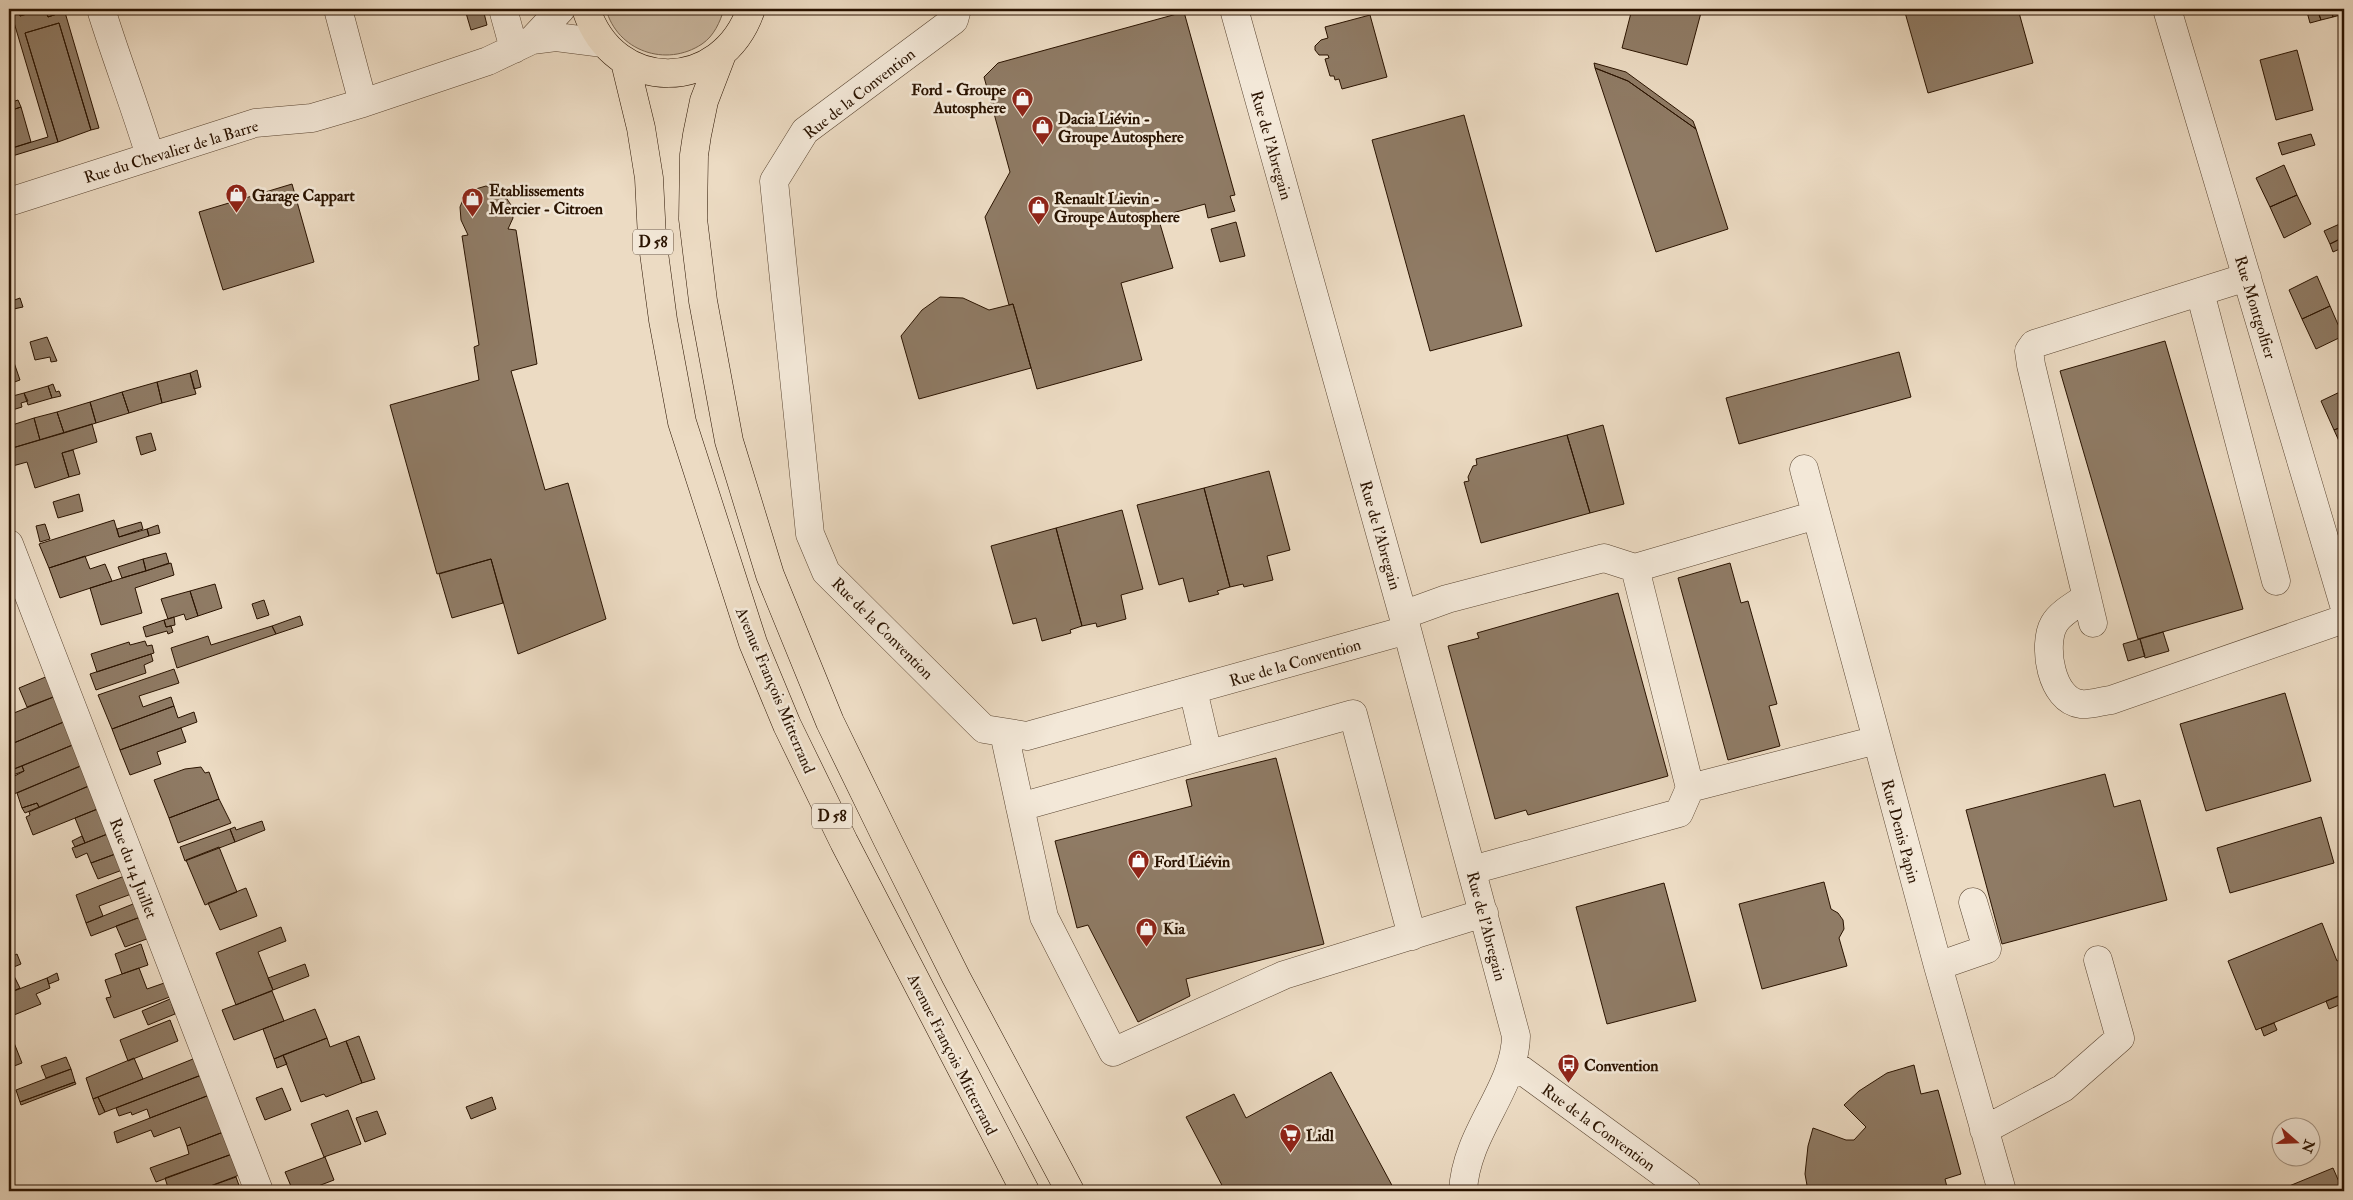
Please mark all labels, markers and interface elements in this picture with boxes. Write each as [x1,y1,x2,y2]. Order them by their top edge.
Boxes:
street label: Rue de la Convention [800,44,919,144]
place label: Ford - Groupe Autosphere [911,80,1006,119]
shop icon: Ford - Groupe Autosphere [1010,86,1034,117]
street label: Rue de l'Abregain [1246,88,1296,202]
place label: Dacia Liévin - Groupe Autosphere [1058,109,1184,148]
shop icon: Dacia Liévin - Groupe Autosphere [1030,115,1054,146]
street label: Rue du Chevalier de la Barre [82,116,261,188]
place label: Etablissements Mercier - Citroen [488,181,604,219]
shop icon: Garage Cappart [224,183,248,214]
place label: Garage Cappart [252,186,355,207]
shop icon: Etablissements Mercier - Citroen [461,187,485,218]
place label: Renault Lievin - Groupe Autosphere [1054,189,1180,228]
shop icon: Renault Lievin - Groupe Autosphere [1026,195,1050,226]
road number: D 58 [633,230,673,254]
street label: Rue Montgolfier [2230,253,2280,361]
street label: Rue de l'Abregain [1355,478,1405,592]
street label: Rue de la Convention [827,574,937,684]
street label: Avenue François Mitterrand [731,603,819,777]
street label: Rue de la Convention [1227,635,1363,691]
street label: Rue Denis Papin [1876,777,1924,886]
road number: D 58 [812,804,852,828]
street label: Rue du 14 Juillet [104,815,161,922]
shop icon: Ford Liévin [1126,849,1150,880]
place label: Ford Liévin [1154,852,1231,872]
street label: Rue de l'Abregain [1462,869,1510,983]
shop icon: Kia [1135,916,1159,947]
place label: Kia [1163,919,1185,939]
street label: Avenue François Mitterrand [902,969,1002,1139]
bus stop icon: Convention [1556,1053,1580,1084]
place label: Convention [1584,1056,1659,1076]
street label: Rue de la Convention [1538,1080,1659,1176]
north arrow [2270,1118,2320,1168]
supermarket icon: Lidl [1278,1123,1302,1154]
place label: Lidl [1306,1126,1335,1146]
text: N [2297,1137,2318,1156]

